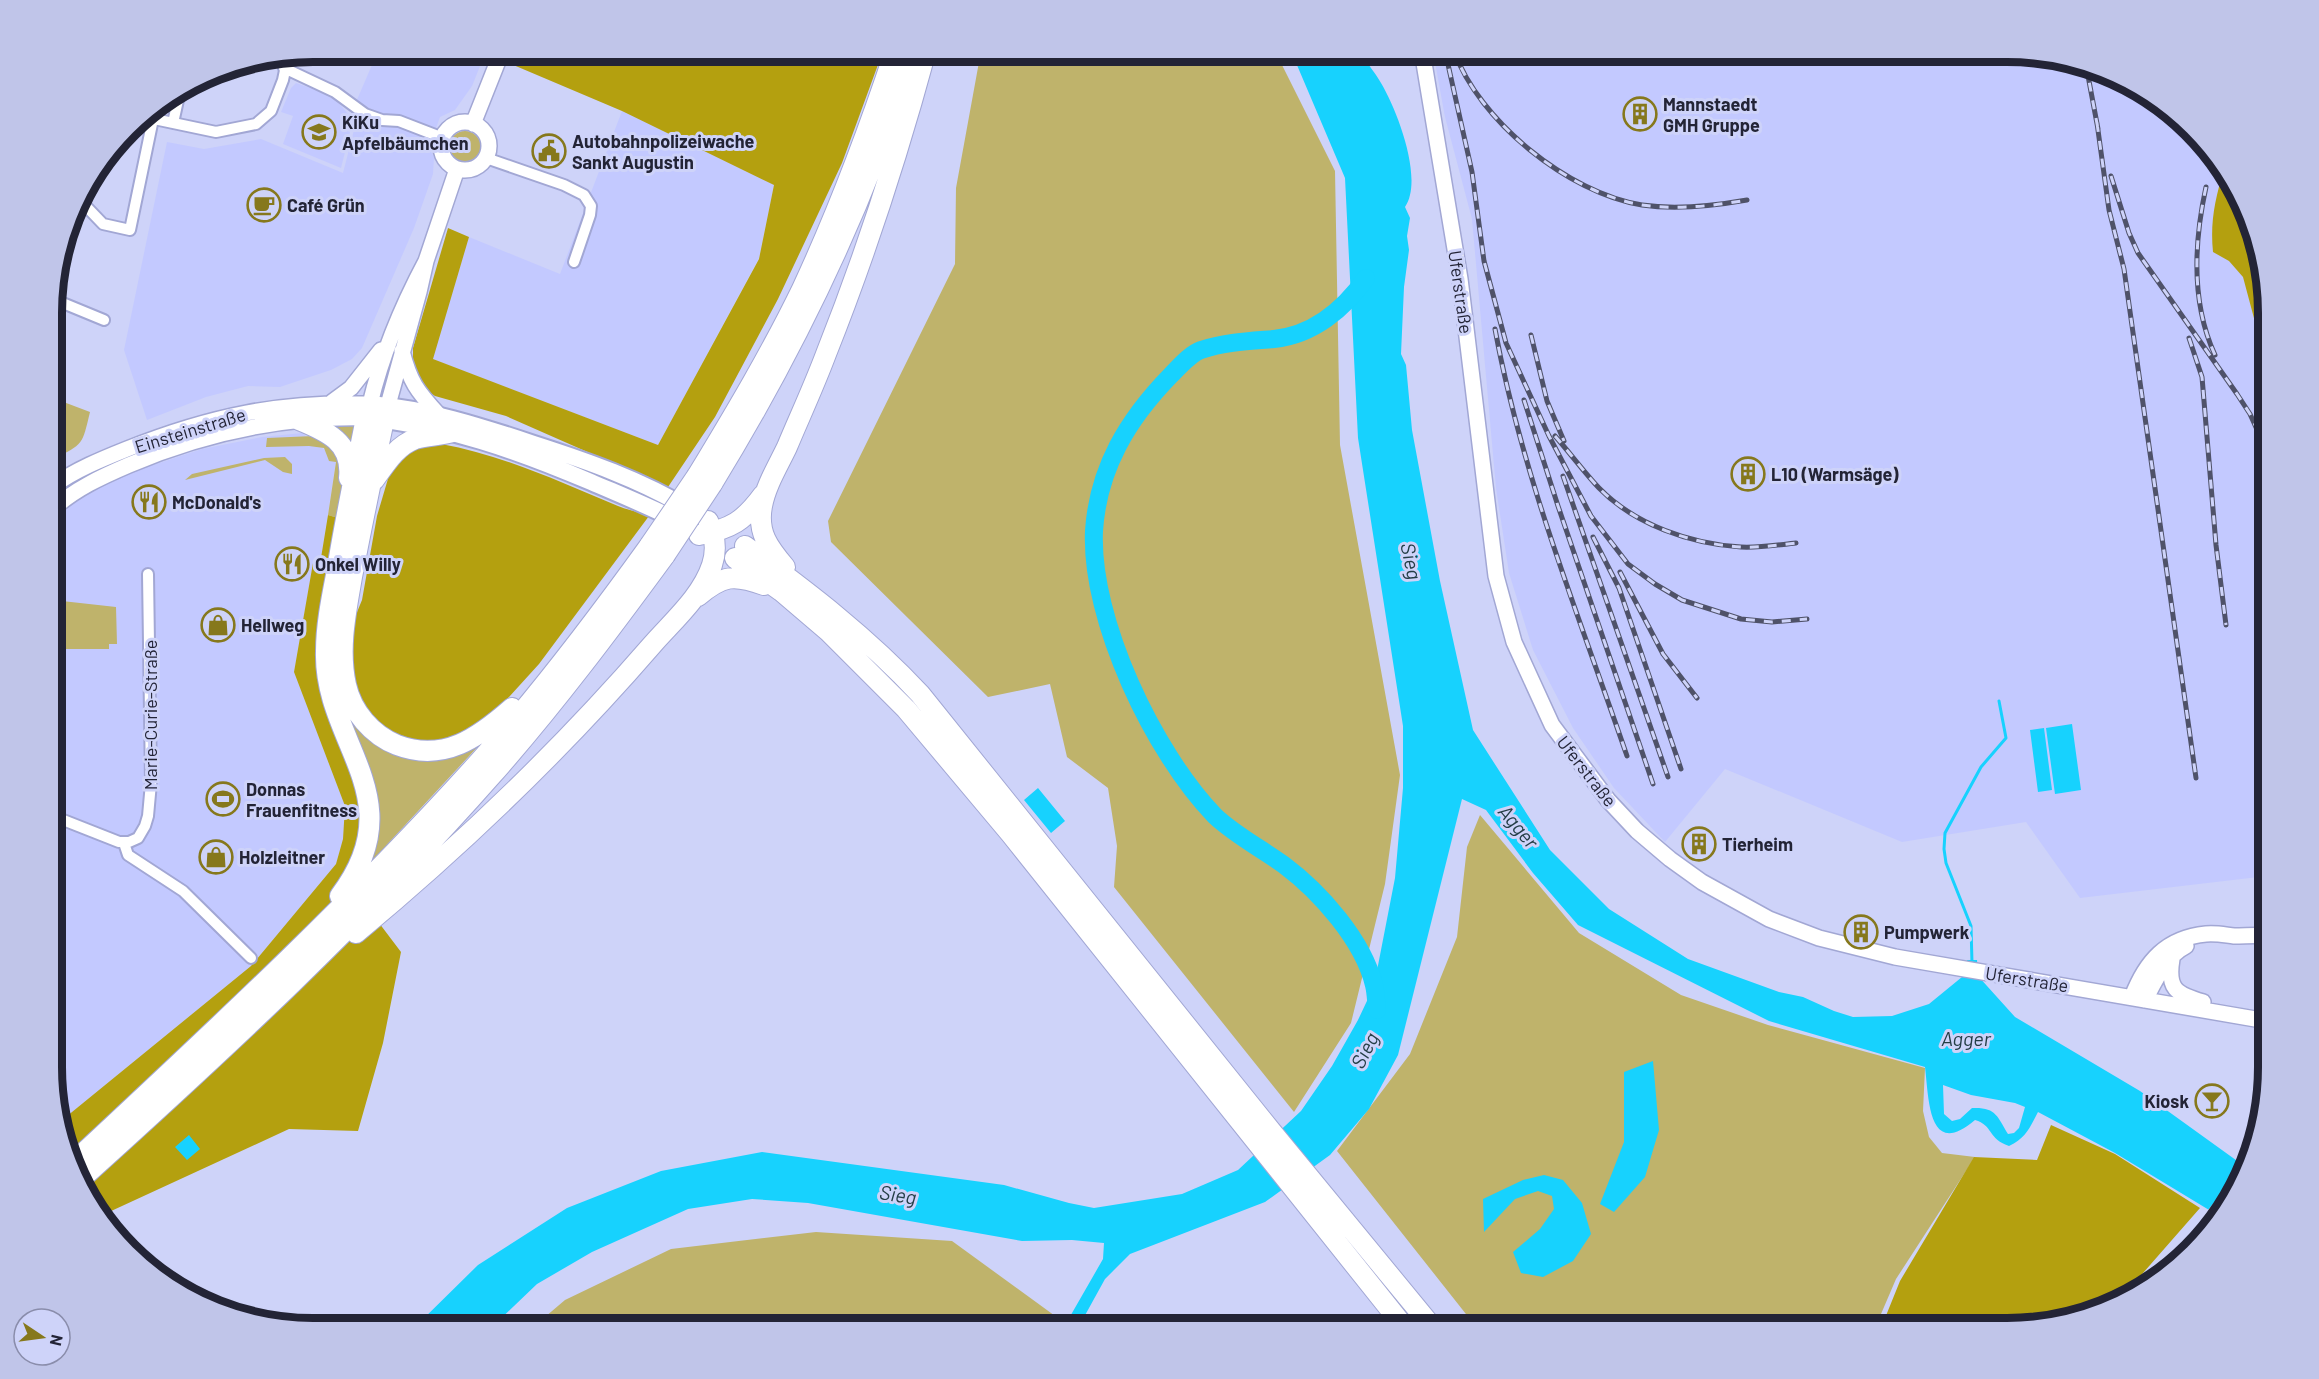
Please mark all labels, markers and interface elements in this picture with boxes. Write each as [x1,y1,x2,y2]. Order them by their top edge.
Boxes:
place label: Mannstaedt GMH Gruppe [1663,93,1760,136]
building icon: Mannstaedt GMH Gruppe [1622,96,1658,132]
place label: KiKu Apfelbäumchen [342,111,469,154]
school or university icon: KiKu Apfelbäumchen [301,114,337,150]
place label: Autobahnpolizeiwache Sankt Augustin [572,130,754,173]
public building icon: Autobahnpolizeiwache Sankt Augustin [531,133,567,169]
cafe icon: Café Grün [246,187,282,223]
place label: Café Grün [287,194,365,216]
street label: Uferstraße [1444,249,1478,335]
street label: Einsteinstraße [132,403,248,457]
building icon: L10 (Warmsäge) [1730,456,1766,492]
place label: L10 (Warmsäge) [1771,463,1899,485]
restaurant icon: McDonald's [131,484,167,520]
place label: McDonald's [172,491,261,513]
water label: Sieg [1396,540,1428,582]
restaurant icon: Onkel Willy [274,546,310,582]
place label: Onkel Willy [315,553,401,575]
shop icon: Hellweg [200,607,236,643]
place label: Hellweg [241,614,304,636]
street label: Marie-Curie-Straße [139,640,161,790]
street label: Uferstraße [1553,731,1621,811]
place label: Donnas Frauenfitness [246,778,357,821]
sports icon: Donnas Frauenfitness [205,781,241,817]
water label: Agger [1494,799,1545,853]
building icon: Tierheim [1681,826,1717,862]
place label: Tierheim [1722,833,1793,855]
shop icon: Holzleitner [198,839,234,875]
place label: Holzleitner [239,846,325,868]
building icon: Pumpwerk [1843,914,1879,950]
place label: Pumpwerk [1884,921,1970,943]
street label: Uferstraße [1984,962,2070,996]
water label: Agger [1941,1026,1992,1050]
water label: Sieg [1345,1028,1383,1072]
bar icon: Kiosk [2194,1083,2230,1119]
place label: Kiosk [2144,1090,2189,1112]
water label: Sieg [878,1179,918,1209]
north arrow [12,1307,72,1367]
text: N [47,1333,68,1348]

